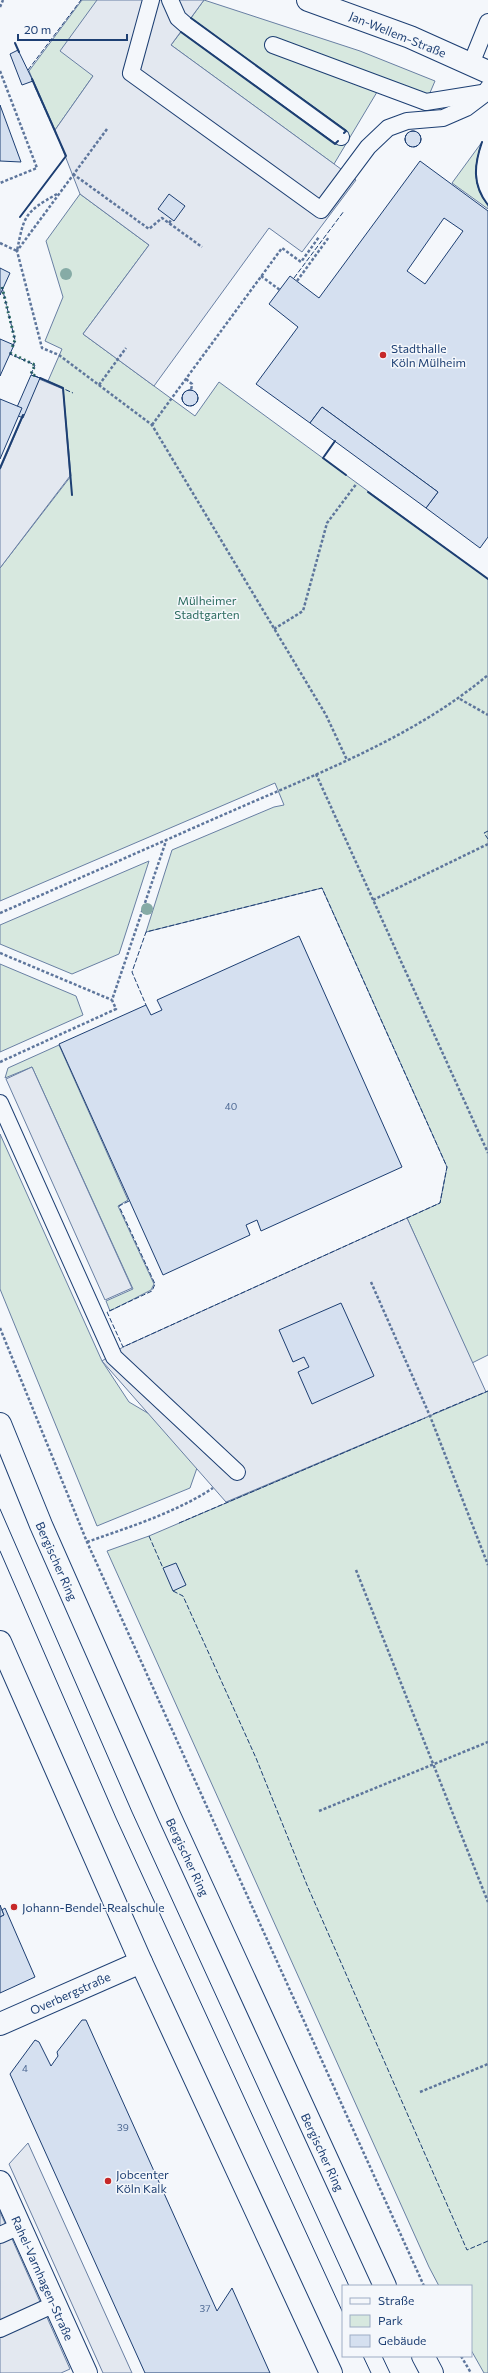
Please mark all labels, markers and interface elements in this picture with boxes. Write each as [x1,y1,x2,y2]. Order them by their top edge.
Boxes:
street label: Jan-Wellem-Straße [347,8,448,61]
scale bar [18,16,127,42]
text: 20 m [24,22,51,36]
place label: Stadthalle Köln Mülheim [391,341,466,369]
marker: Stadthalle Köln Mülheim [378,350,388,360]
park label: Mülheimer Stadtgarten [174,593,240,621]
house number: 40 [225,1100,237,1112]
street label: Bergischer Ring [33,1519,81,1603]
street label: Bergischer Ring [164,1816,212,1899]
place label: Johann-Bendel-Realschule [22,1900,165,1915]
marker: Johann-Bendel-Realschule [9,1902,19,1912]
street label: Overbergstraße [28,1969,112,2017]
house number: 4 [22,2062,28,2074]
street label: Bergischer Ring [299,2111,347,2194]
house number: 39 [117,2121,129,2133]
place label: Jobcenter Köln Kalk [116,2167,169,2195]
marker: Jobcenter Köln Kalk [103,2176,113,2186]
street label: Rahel-Varnhagen-Straße [9,2214,77,2342]
legend [342,2285,472,2357]
text: Straße [378,2293,414,2307]
house number: 37 [200,2302,210,2314]
text: Park [378,2313,404,2327]
text: Gebäude [378,2333,426,2347]

